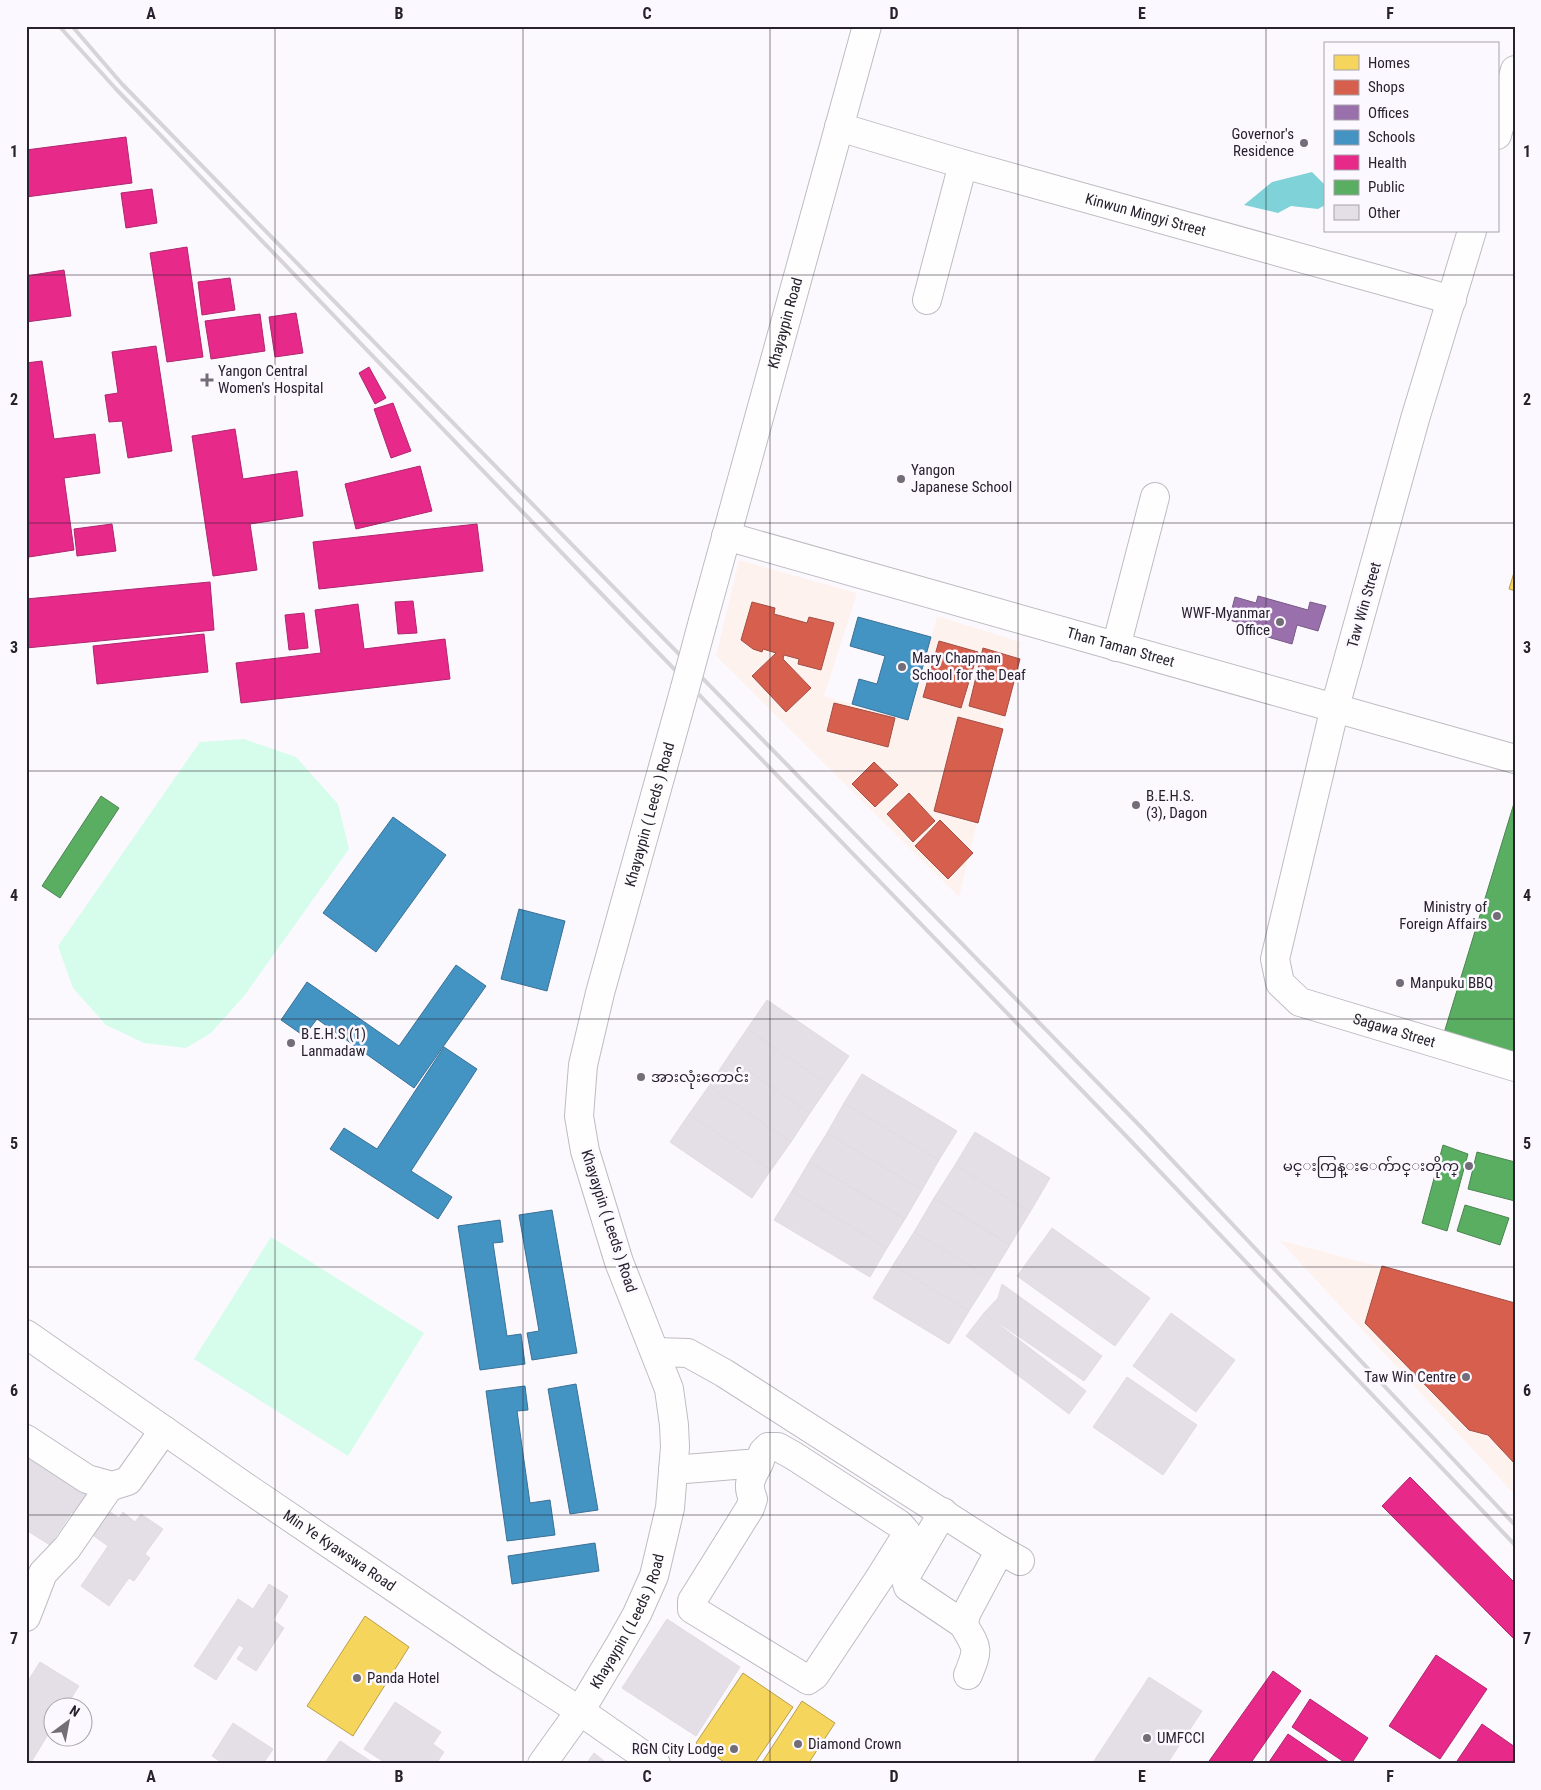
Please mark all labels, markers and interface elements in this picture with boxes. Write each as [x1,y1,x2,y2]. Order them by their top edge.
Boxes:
text: A [146,4,156,23]
text: B [395,4,404,23]
text: C [642,4,652,23]
text: D [889,4,899,23]
text: E [1138,4,1146,23]
text: F [1386,4,1394,23]
legend [1324,42,1498,232]
text: Homes [1368,54,1410,72]
text: Shops [1368,78,1405,96]
text: Offices [1368,104,1409,122]
place label: Governor's Residence [1231,125,1294,160]
text: Schools [1368,128,1415,146]
marker: Governor's Residence [1298,137,1310,149]
text: 1 [10,142,18,161]
text: 1 [1523,142,1531,161]
text: Health [1368,154,1407,172]
text: Public [1368,178,1405,196]
street label: Kinwun Mingyi Street [1083,189,1208,240]
text: Other [1368,204,1401,222]
street label: Khayaypin Road [764,276,806,371]
place label: Yangon Central Women's Hospital [218,362,323,397]
marker: Yangon Central Women's Hospital [200,373,214,387]
text: 2 [10,390,18,409]
text: 2 [1523,390,1531,409]
place label: Yangon Japanese School [911,461,1012,496]
marker: Yangon Japanese School [895,473,907,485]
street label: Taw Win Street [1343,560,1385,650]
place label: WWF-Myanmar Office [1181,604,1270,639]
marker: WWF-Myanmar Office [1274,616,1286,628]
street label: Than Taman Street [1065,624,1177,671]
text: 3 [10,638,18,657]
text: 3 [1523,638,1531,657]
place label: Mary Chapman School for the Deaf [912,649,1026,684]
marker: Mary Chapman School for the Deaf [896,661,908,673]
street label: Khayaypin ( Leeds ) Road [621,740,678,889]
place label: B.E.H.S. (3), Dagon [1146,787,1207,822]
marker: B.E.H.S. (3), Dagon [1130,799,1142,811]
text: 4 [10,886,18,905]
text: 4 [1523,886,1531,905]
place label: Ministry of Foreign Affairs [1399,898,1487,933]
marker: Ministry of Foreign Affairs [1491,910,1503,922]
place label: Manpuku BBQ [1410,974,1493,992]
marker: Manpuku BBQ [1394,977,1406,989]
street label: Sagawa Street [1351,1010,1438,1051]
place label: B.E.H.S (1) Lanmadaw [301,1025,366,1060]
marker: B.E.H.S (1) Lanmadaw [285,1037,297,1049]
place label: အားလုံးကောင်း [651,1067,749,1089]
marker: အားလုံးကောင်း [635,1071,647,1083]
text: 5 [10,1134,18,1153]
text: 5 [1523,1134,1531,1153]
street label: Khayaypin ( Leeds ) Road [577,1147,641,1295]
place label: မင္းကြန္းေက်ာင္းတိုက္ [1283,1156,1459,1178]
marker: မင္းကြန္းေက်ာင္းတိုက္ [1463,1160,1475,1172]
place label: Taw Win Centre [1364,1368,1456,1386]
marker: Taw Win Centre [1460,1371,1472,1383]
text: 6 [10,1381,18,1400]
text: 6 [1523,1381,1531,1400]
street label: Min Ye Kyawswa Road [280,1506,399,1595]
street label: Khayaypin ( Leeds ) Road [586,1552,668,1692]
text: 7 [10,1629,18,1648]
text: 7 [1523,1629,1531,1648]
place label: Panda Hotel [367,1669,440,1687]
marker: Panda Hotel [351,1672,363,1684]
north arrow [42,1698,92,1748]
text: N [67,1702,83,1720]
place label: UMFCCI [1157,1729,1205,1747]
marker: UMFCCI [1141,1732,1153,1744]
place label: Diamond Crown [808,1735,902,1753]
marker: Diamond Crown [792,1738,804,1750]
place label: RGN City Lodge [632,1740,724,1758]
marker: RGN City Lodge [728,1743,740,1755]
text: A [146,1767,156,1786]
text: B [395,1767,404,1786]
text: C [642,1767,652,1786]
text: D [889,1767,899,1786]
text: E [1138,1767,1146,1786]
text: F [1386,1767,1394,1786]

